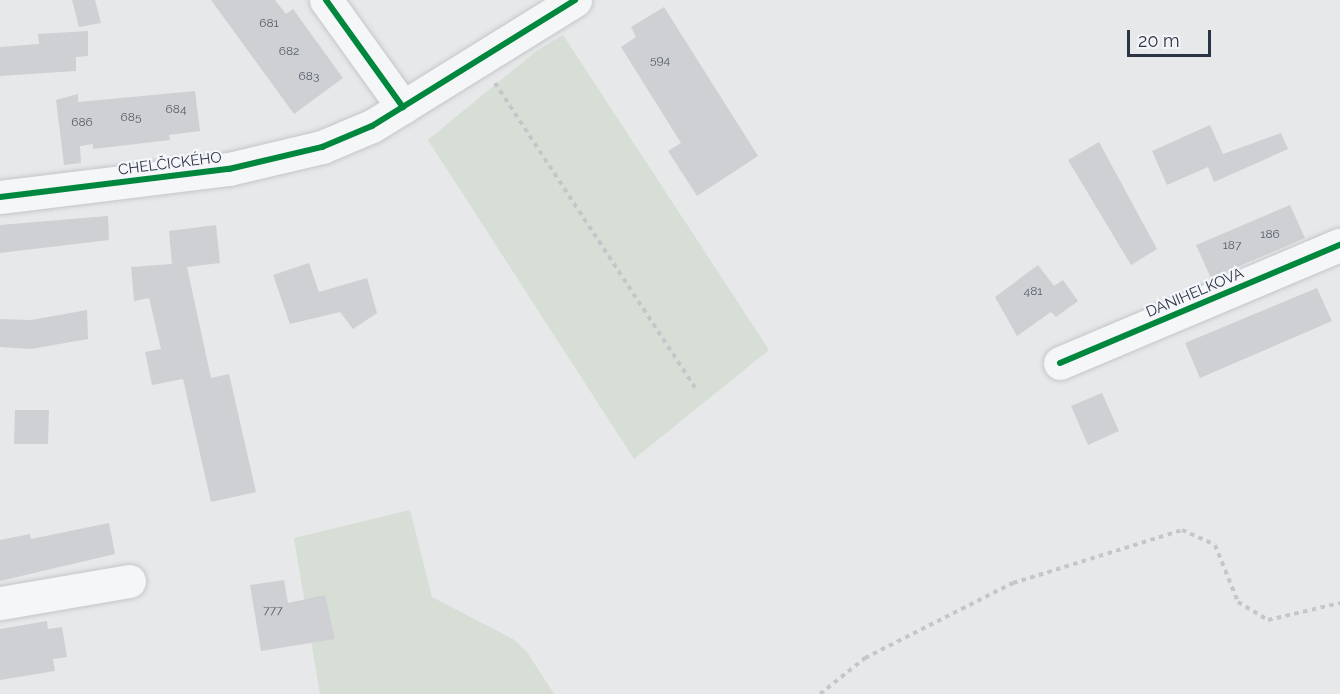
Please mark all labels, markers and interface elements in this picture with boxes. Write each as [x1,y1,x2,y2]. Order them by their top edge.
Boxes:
house number: 681 [259,17,279,31]
scale bar [1130,18,1214,56]
text: 20 m [1138,30,1180,51]
house number: 682 [279,45,299,59]
house number: 594 [650,54,670,68]
house number: 683 [299,70,319,84]
house number: 684 [166,103,186,117]
house number: 685 [121,111,141,125]
house number: 686 [71,116,93,130]
street label: CHELČICKÉHO [117,149,223,179]
house number: 186 [1260,228,1280,242]
house number: 187 [1223,239,1241,253]
street label: DANIHELKOVA [1144,264,1246,322]
house number: 481 [1024,285,1042,299]
house number: 777 [263,604,283,618]

